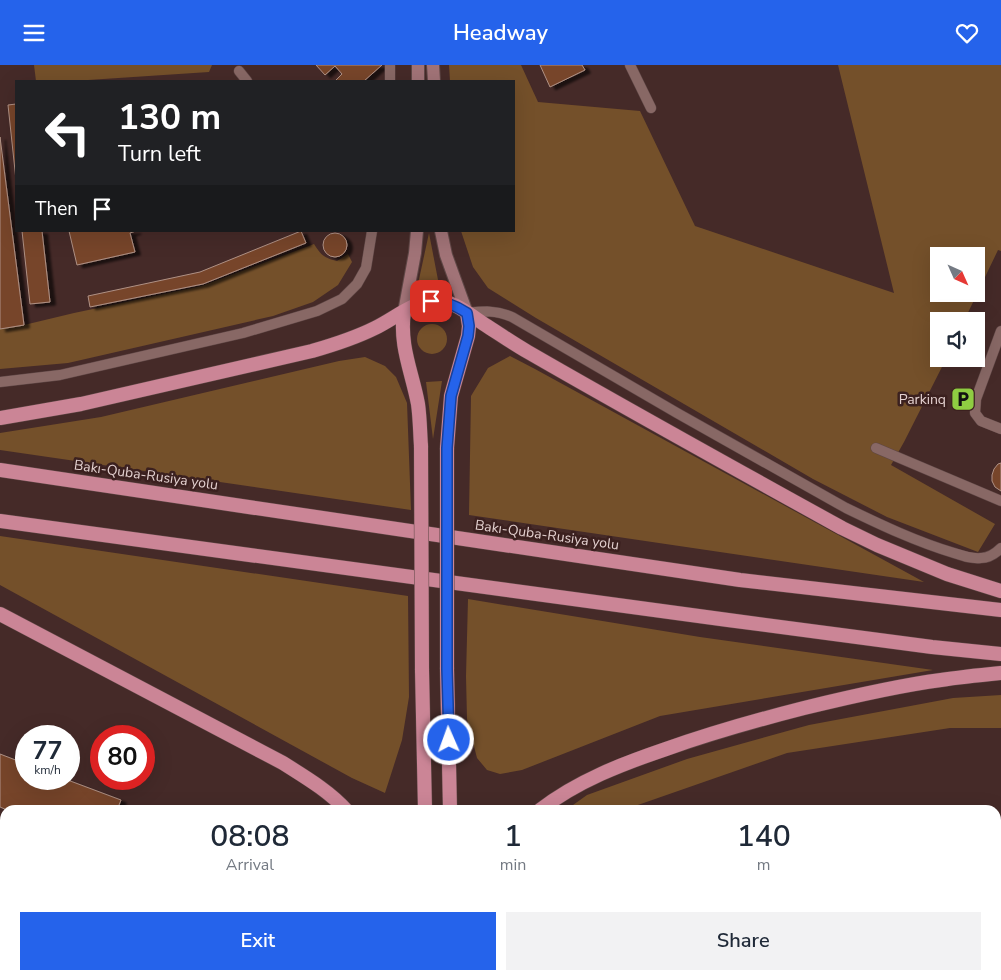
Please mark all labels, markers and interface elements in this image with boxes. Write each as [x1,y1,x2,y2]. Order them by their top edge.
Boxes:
text: Headway [453,18,548,48]
icon: menu [20,19,48,47]
icon: heart [953,19,981,47]
text: 130 m [118,94,221,141]
icon: left [35,100,100,165]
text: Turn left [118,139,201,169]
icon: arrive [88,195,116,223]
text: Then [35,196,78,222]
north arrow [930,247,985,303]
map controls [930,247,985,367]
pin [410,280,452,322]
icon: arrive [417,287,445,315]
button: sound [930,312,985,367]
parking icon: Parkinq [950,386,976,412]
place label: Parkinq [899,390,946,409]
street label: Bakı-Quba-Rusiya yolu [73,455,219,495]
street label: Bakı-Quba-Rusiya yolu [474,515,620,555]
position arrow [422,713,474,765]
speed limit sign: 80 [90,725,155,790]
text: 77 [32,734,63,768]
text: km/h [34,762,61,778]
text: 08:08 [210,816,289,857]
text: 1 [504,816,522,857]
text: 140 [737,816,791,857]
text: Arrival [226,854,274,876]
text: min [500,854,526,876]
text: m [757,854,771,876]
button: Exit [20,912,496,970]
button: Share [506,912,981,970]

